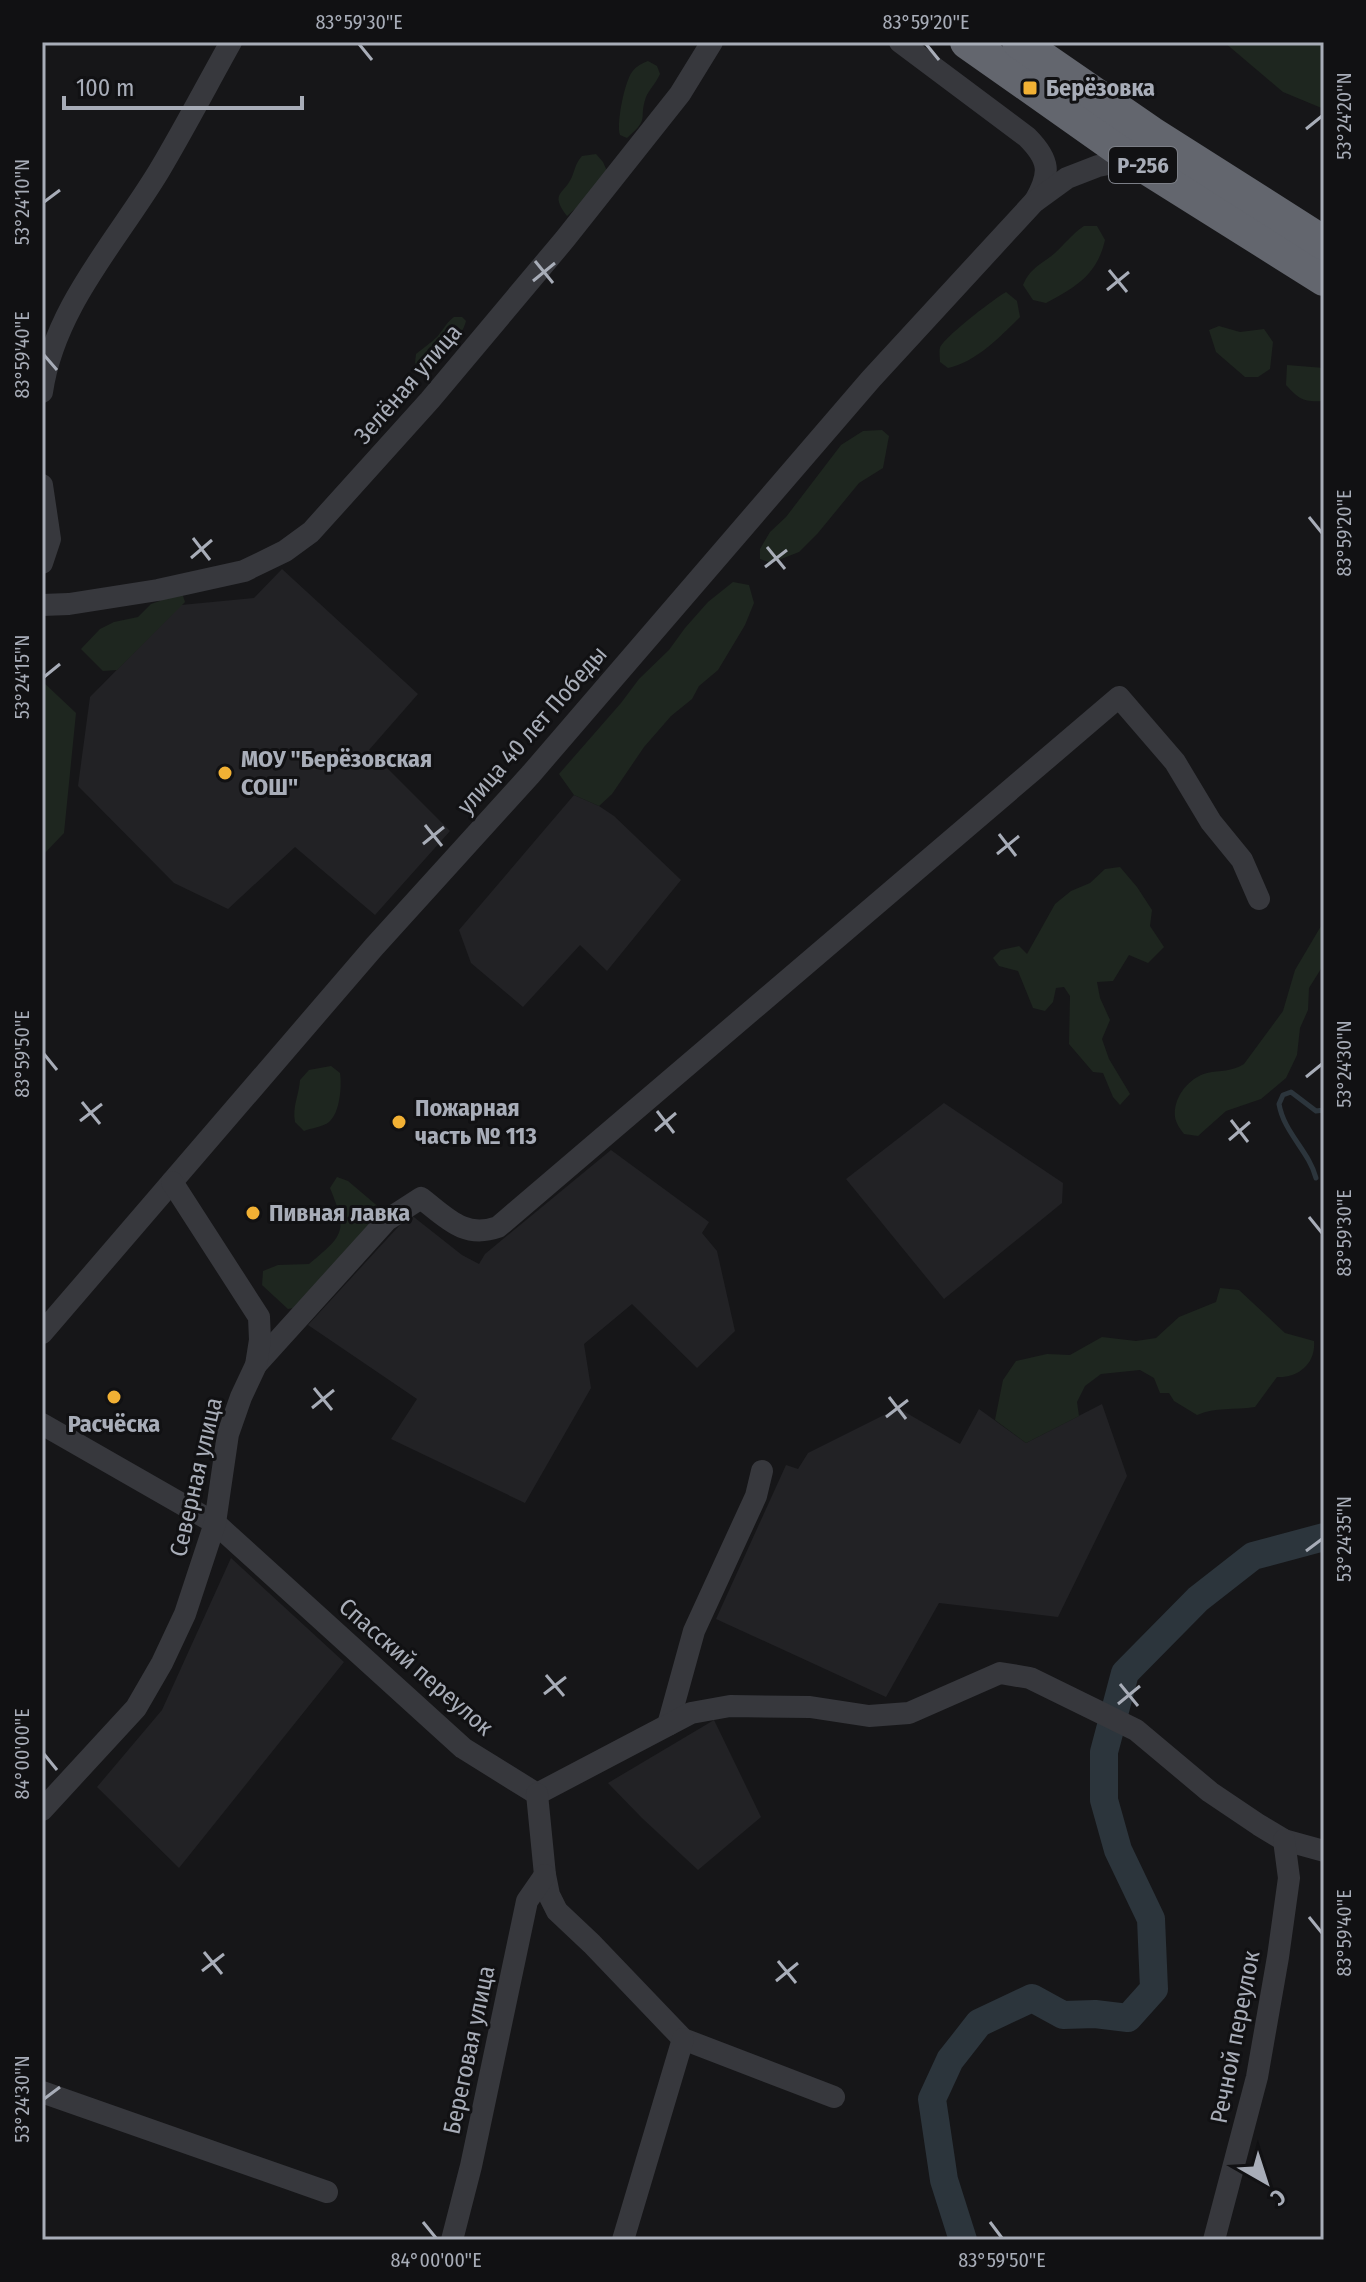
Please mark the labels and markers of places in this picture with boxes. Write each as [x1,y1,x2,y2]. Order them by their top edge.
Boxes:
place label: Берёзовка [1046,74,1155,102]
marker: Берёзовка [1021,79,1039,97]
place label: МОУ "Берёзовская СОШ" [241,745,432,801]
marker: МОУ "Берёзовская СОШ" [216,764,234,782]
place label: Пожарная часть № 113 [415,1094,537,1150]
marker: Пожарная часть № 113 [390,1113,408,1131]
place label: Пивная лавка [269,1199,410,1227]
marker: Пивная лавка [244,1204,262,1222]
marker: Расчёска [105,1388,123,1406]
place label: Расчёска [68,1410,160,1438]

